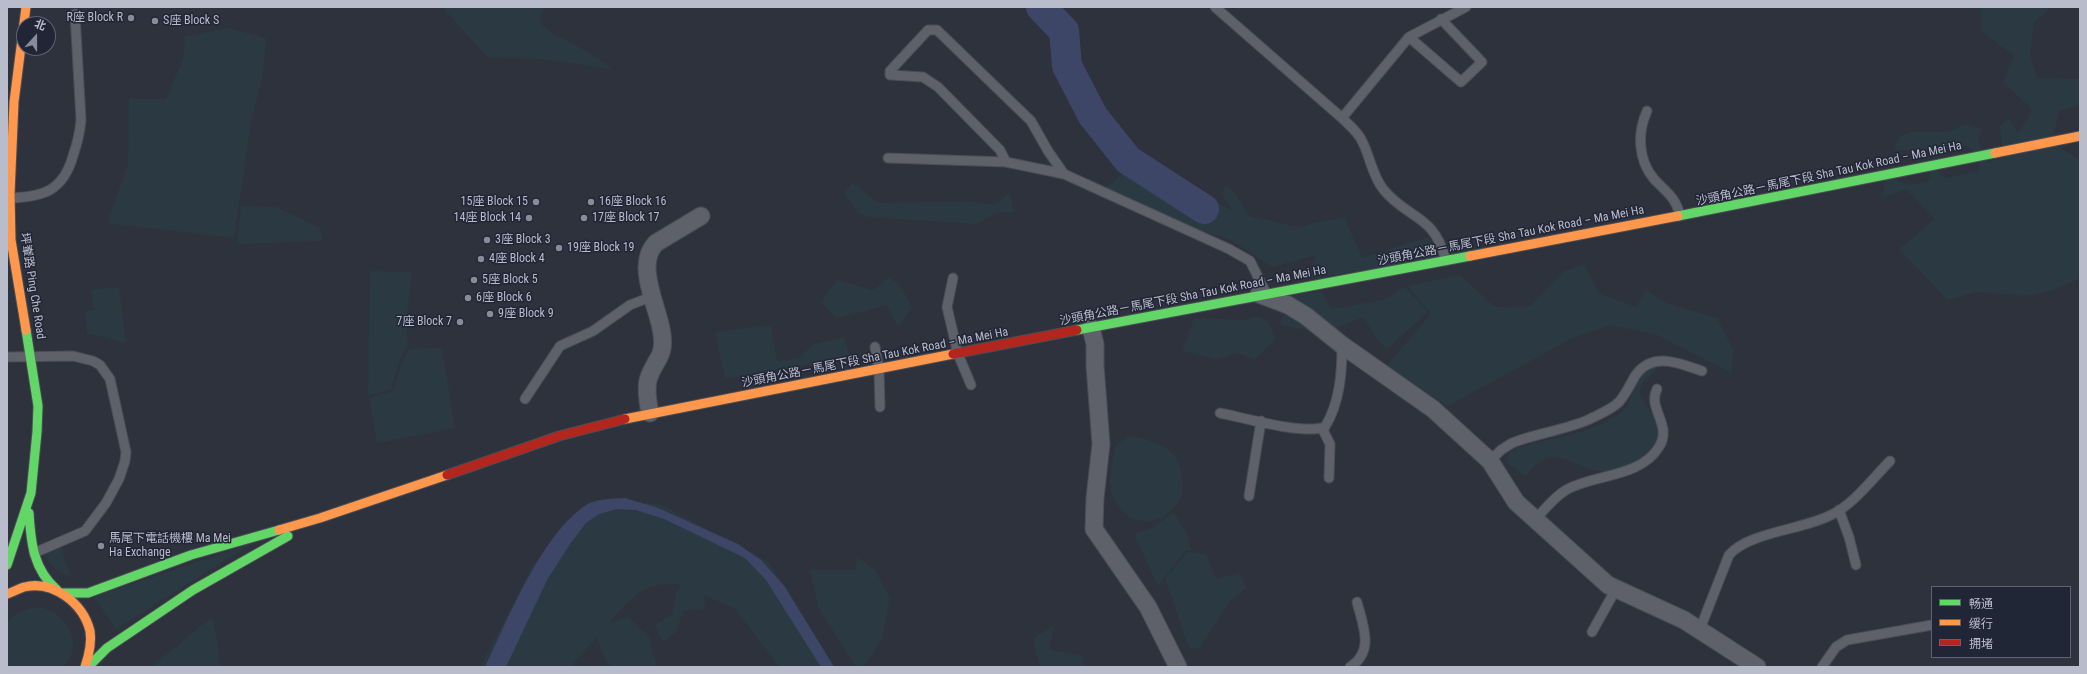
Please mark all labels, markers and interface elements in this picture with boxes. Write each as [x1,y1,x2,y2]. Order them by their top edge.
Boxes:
place label: R座 Block R [66,11,123,25]
marker: R座 Block R [126,13,136,23]
place label: S座 Block S [163,14,219,28]
north arrow [16,16,56,56]
marker: S座 Block S [150,16,160,26]
text: 北 [33,17,48,33]
street label: 沙頭角公路－馬尾下段 Sha Tau Kok Road – Ma Mei Ha [1695,139,1963,209]
place label: 15座 Block 15 [461,195,528,209]
place label: 16座 Block 16 [599,195,666,209]
marker: 15座 Block 15 [531,197,541,207]
marker: 16座 Block 16 [586,197,596,207]
street label: 沙頭角公路－馬尾下段 Sha Tau Kok Road – Ma Mei Ha [1377,203,1645,269]
place label: 14座 Block 14 [454,211,521,225]
place label: 17座 Block 17 [592,211,659,225]
marker: 14座 Block 14 [524,213,534,223]
marker: 17座 Block 17 [579,213,589,223]
street label: 坪輋路 Ping Che Road [16,232,48,340]
place label: 3座 Block 3 [495,233,551,247]
marker: 3座 Block 3 [482,235,492,245]
place label: 19座 Block 19 [567,241,634,255]
marker: 19座 Block 19 [554,243,564,253]
place label: 4座 Block 4 [489,252,545,266]
marker: 4座 Block 4 [476,254,486,264]
street label: 沙頭角公路－馬尾下段 Sha Tau Kok Road – Ma Mei Ha [1059,263,1327,329]
place label: 5座 Block 5 [482,273,538,287]
marker: 5座 Block 5 [469,275,479,285]
place label: 6座 Block 6 [476,291,532,305]
marker: 6座 Block 6 [463,293,473,303]
place label: 9座 Block 9 [498,307,554,321]
marker: 9座 Block 9 [485,309,495,319]
place label: 7座 Block 7 [396,315,452,329]
marker: 7座 Block 7 [455,317,465,327]
street label: 沙頭角公路－馬尾下段 Sha Tau Kok Road – Ma Mei Ha [741,325,1009,391]
place label: 馬尾下電話機樓 Ma Mei Ha Exchange [109,532,231,560]
marker: 馬尾下電話機樓 Ma Mei Ha Exchange [96,541,106,551]
legend [1931,586,2071,658]
text: 畅通 [1969,597,1993,611]
text: 缓行 [1969,617,1993,631]
text: 拥堵 [1969,637,1993,651]

